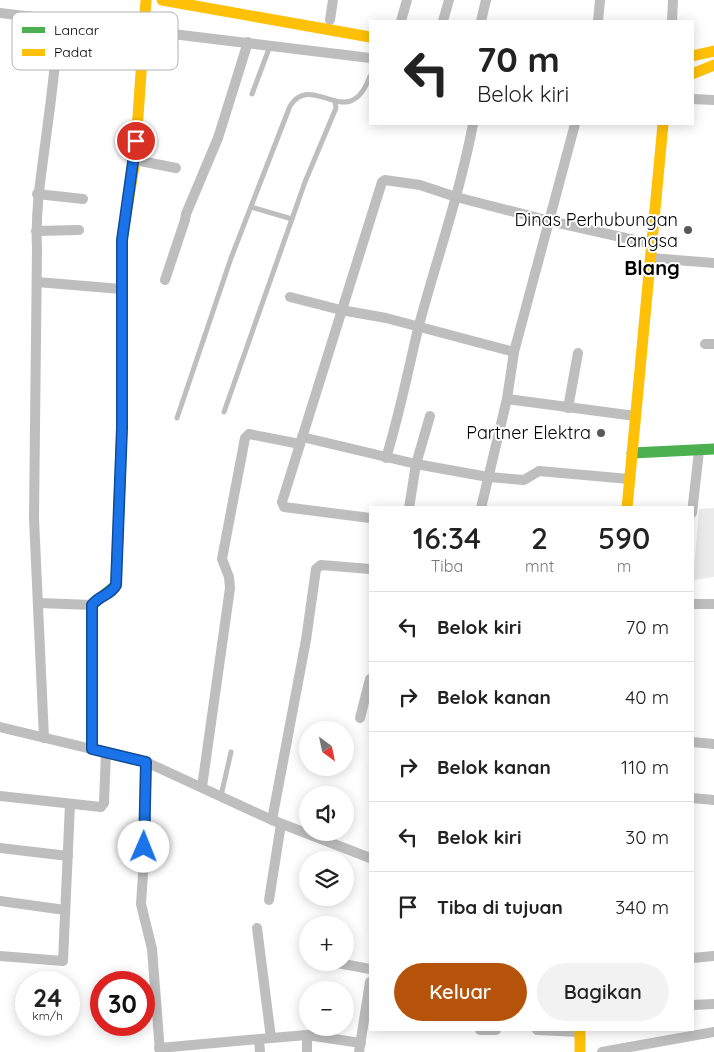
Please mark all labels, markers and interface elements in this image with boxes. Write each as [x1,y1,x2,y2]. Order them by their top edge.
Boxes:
legend [12,12,178,70]
text: Lancar [54,21,100,39]
text: 70 m [477,37,560,81]
icon: left [394,40,459,105]
text: Padat [54,43,93,61]
text: Belok kiri [477,80,569,108]
pin [115,120,157,162]
icon: arrive [122,127,150,155]
place label: Dinas Perhubungan Langsa [514,208,678,252]
marker: Dinas Perhubungan Langsa [682,224,694,236]
district label: Blang [624,255,680,280]
place label: Partner Elektra [466,421,591,444]
marker: Partner Elektra [595,427,607,439]
text: 16:34 [413,519,481,557]
text: 2 [531,519,548,557]
text: 590 [598,519,650,557]
text: Tiba [431,556,463,576]
text: mnt [525,556,554,576]
text: m [617,556,631,576]
icon: left [394,613,422,641]
text: Belok kiri [437,615,522,639]
text: 70 m [625,615,669,639]
icon: right [394,683,422,711]
text: Belok kanan [437,685,551,709]
text: 40 m [625,685,669,709]
north arrow [299,721,354,776]
map controls [299,721,354,1036]
icon: right [394,753,422,781]
text: Belok kanan [437,755,551,779]
text: 110 m [621,755,669,779]
button: sound [299,786,354,841]
position arrow [117,820,169,872]
icon: left [394,823,422,851]
text: Belok kiri [437,825,522,849]
text: 30 m [625,825,669,849]
button: layers [299,851,354,906]
icon: arrive [394,893,422,921]
text: Tiba di tujuan [437,895,563,919]
text: 340 m [615,895,669,919]
button: + [299,916,354,971]
button: Keluar [394,963,527,1021]
button: Bagikan [537,963,669,1021]
speed limit sign: 30 [90,971,155,1036]
button: − [299,981,354,1036]
text: 24 [33,982,62,1013]
text: km/h [32,1008,63,1023]

